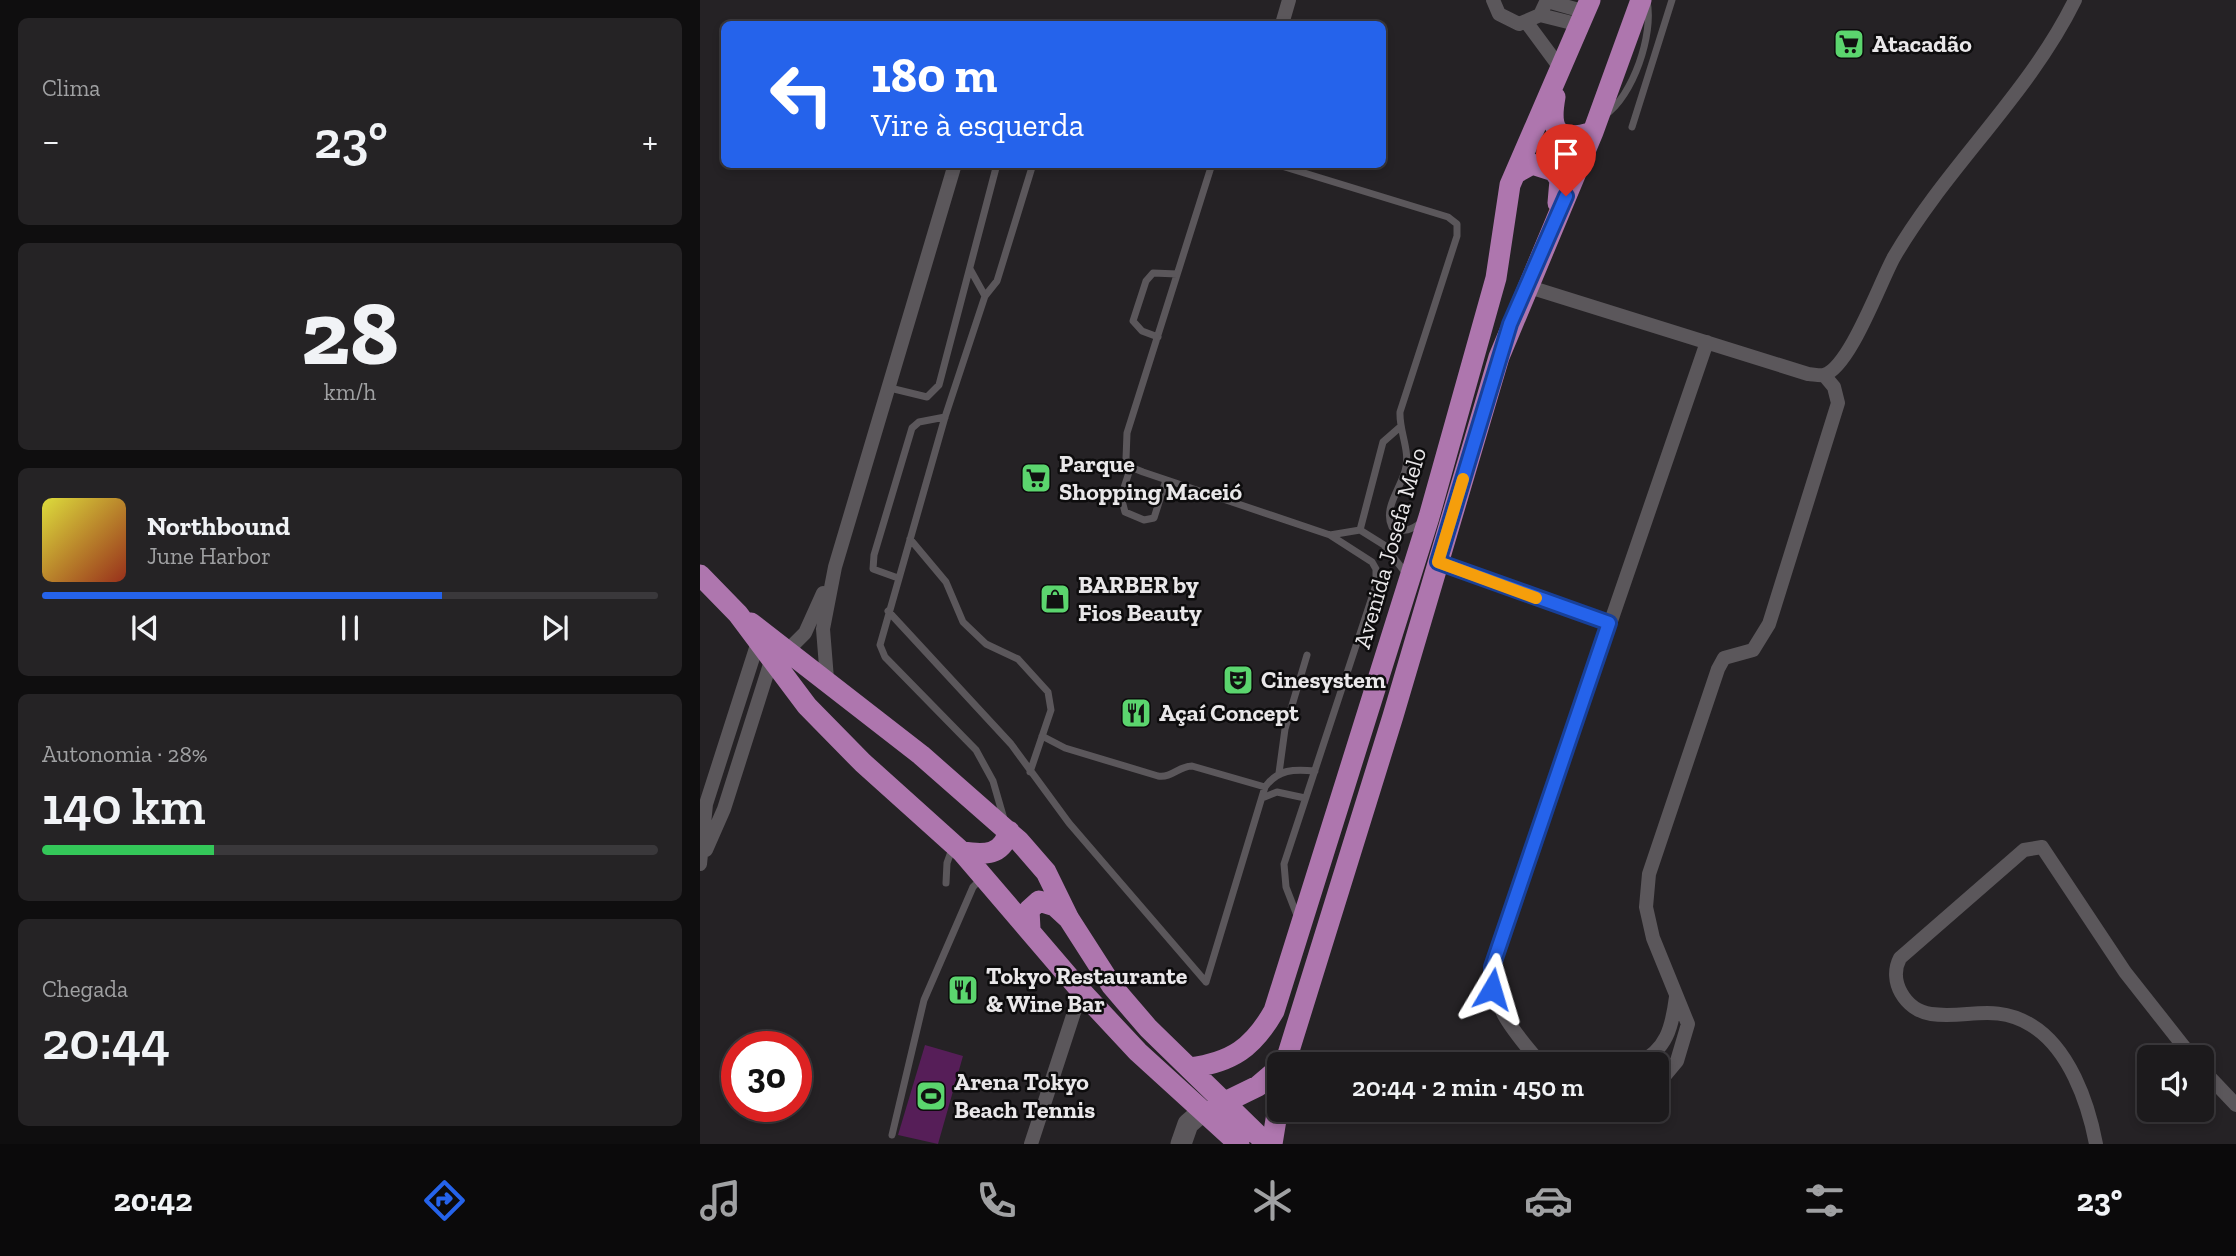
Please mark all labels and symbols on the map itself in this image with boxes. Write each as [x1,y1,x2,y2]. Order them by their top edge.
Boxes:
supermarket icon: Atacadão [1832,27,1866,61]
place label: Atacadão [1872,29,1972,58]
pin [1536,124,1596,196]
street label: Avenida Josefa Melo [1347,444,1432,652]
place label: Parque Shopping Maceió [1059,449,1242,506]
supermarket icon: Parque Shopping Maceió [1019,461,1053,495]
place label: BARBER by Fios Beauty [1078,570,1202,627]
shop icon: BARBER by Fios Beauty [1038,582,1072,616]
theatre icon: Cinesystem [1221,663,1255,697]
place label: Cinesystem [1261,665,1386,694]
restaurant icon: Açaí Concept [1119,696,1153,730]
place label: Açaí Concept [1159,698,1299,727]
position arrow [1455,952,1529,1026]
place label: Tokyo Restaurante & Wine Bar [986,961,1188,1018]
restaurant icon: Tokyo Restaurante & Wine Bar [946,973,980,1007]
speed limit sign: 30 [721,1031,812,1122]
place label: Arena Tokyo Beach Tennis [954,1067,1095,1124]
sports icon: Arena Tokyo Beach Tennis [914,1079,948,1113]

